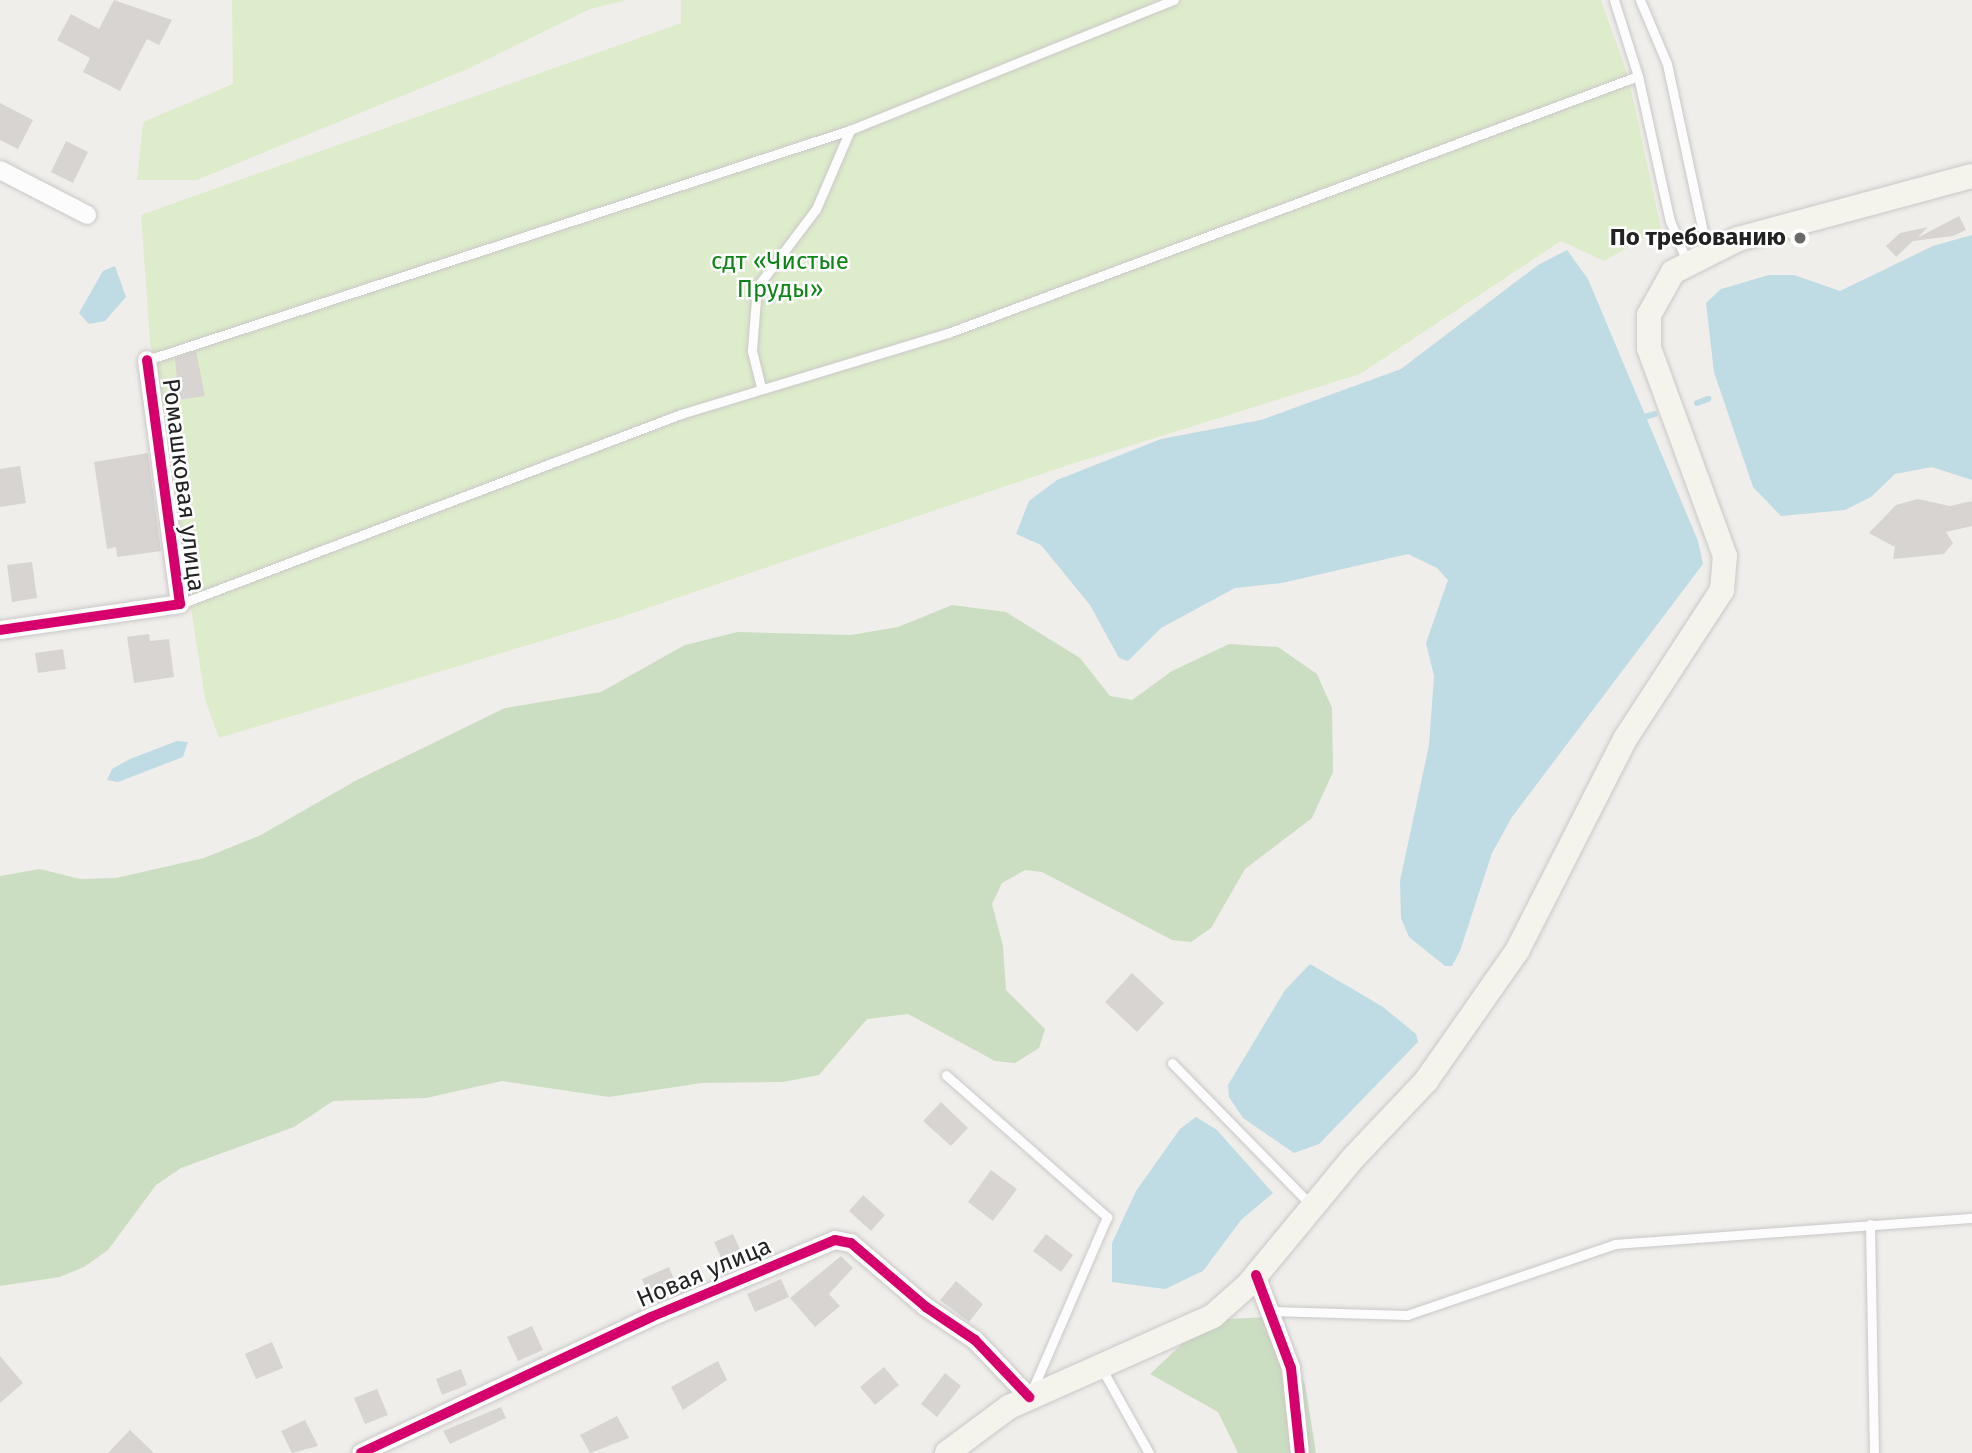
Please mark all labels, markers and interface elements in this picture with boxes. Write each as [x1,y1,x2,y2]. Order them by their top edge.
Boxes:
place label: По требованию [1610,224,1786,252]
marker: По требованию [1792,230,1808,246]
park label: сдт «Чистые Пруды» [711,248,849,304]
street label: Ромашковая улица [156,377,210,593]
street label: Новая улица [632,1232,776,1314]

